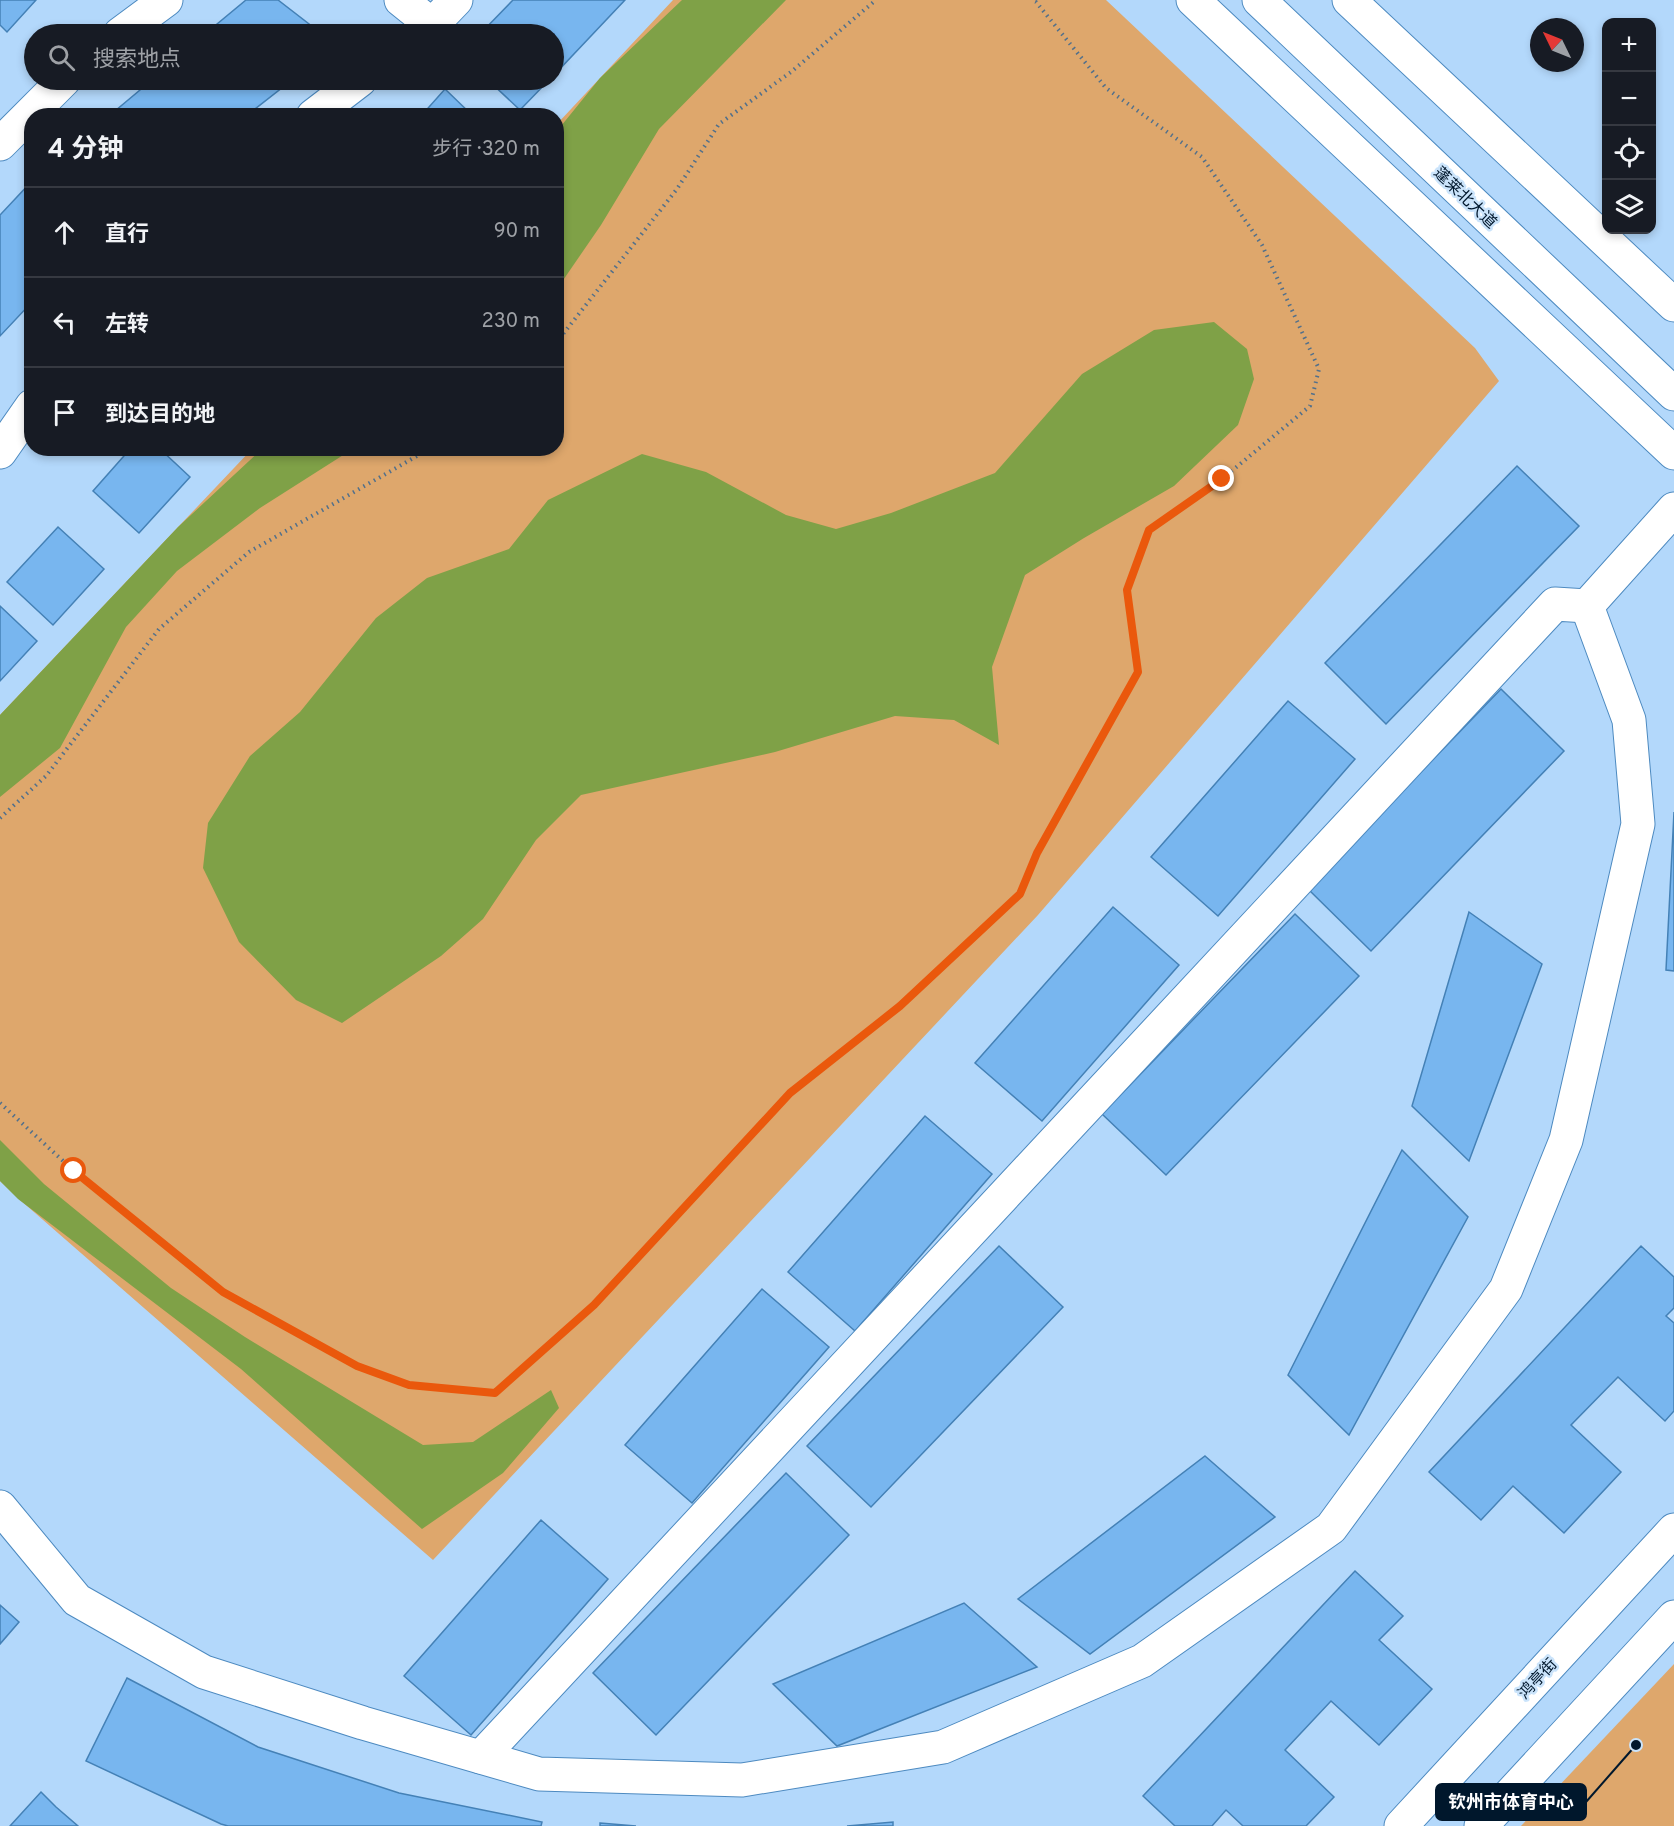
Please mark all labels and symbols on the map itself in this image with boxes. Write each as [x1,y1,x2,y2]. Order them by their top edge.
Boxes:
north arrow [1530,18,1584,72]
street label: 蓬莱北大道 [1429,163,1500,233]
route end [1208,465,1234,491]
route start [60,1157,86,1183]
street label: 鸿亭街 [1515,1655,1562,1704]
callout: 钦州市体育中心 [1436,1784,1586,1820]
text: 钦州市体育中心 [1448,1792,1574,1815]

